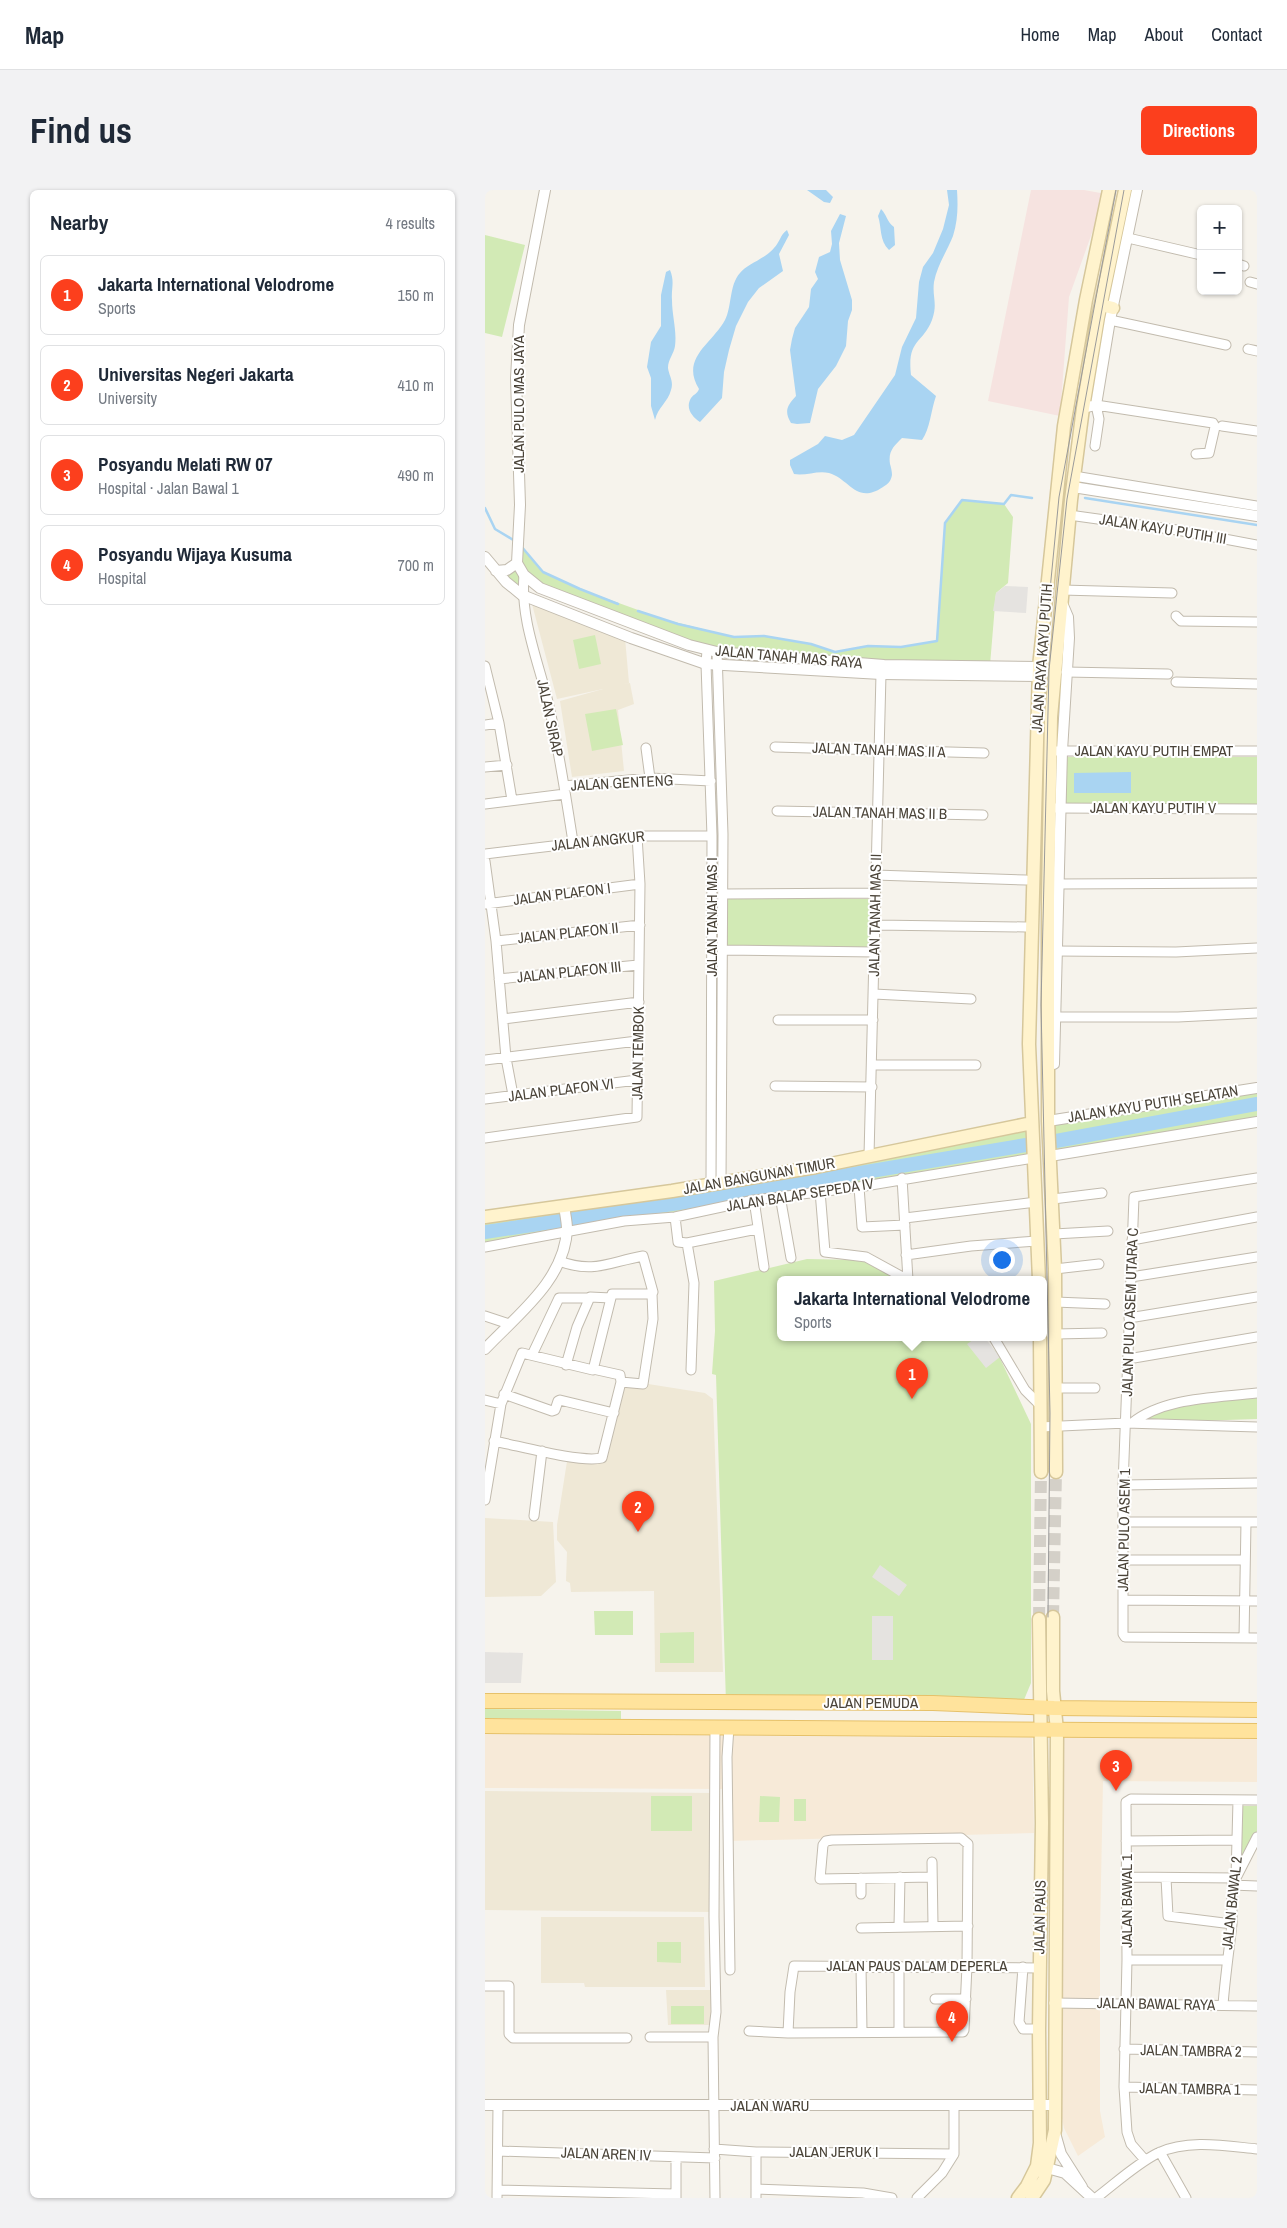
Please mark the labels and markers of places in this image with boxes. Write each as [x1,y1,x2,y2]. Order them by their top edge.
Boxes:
pin: 1 [896,1358,928,1399]
pin: 2 [622,1491,654,1532]
pin: 3 [1100,1750,1132,1791]
pin: 4 [936,2001,968,2042]

